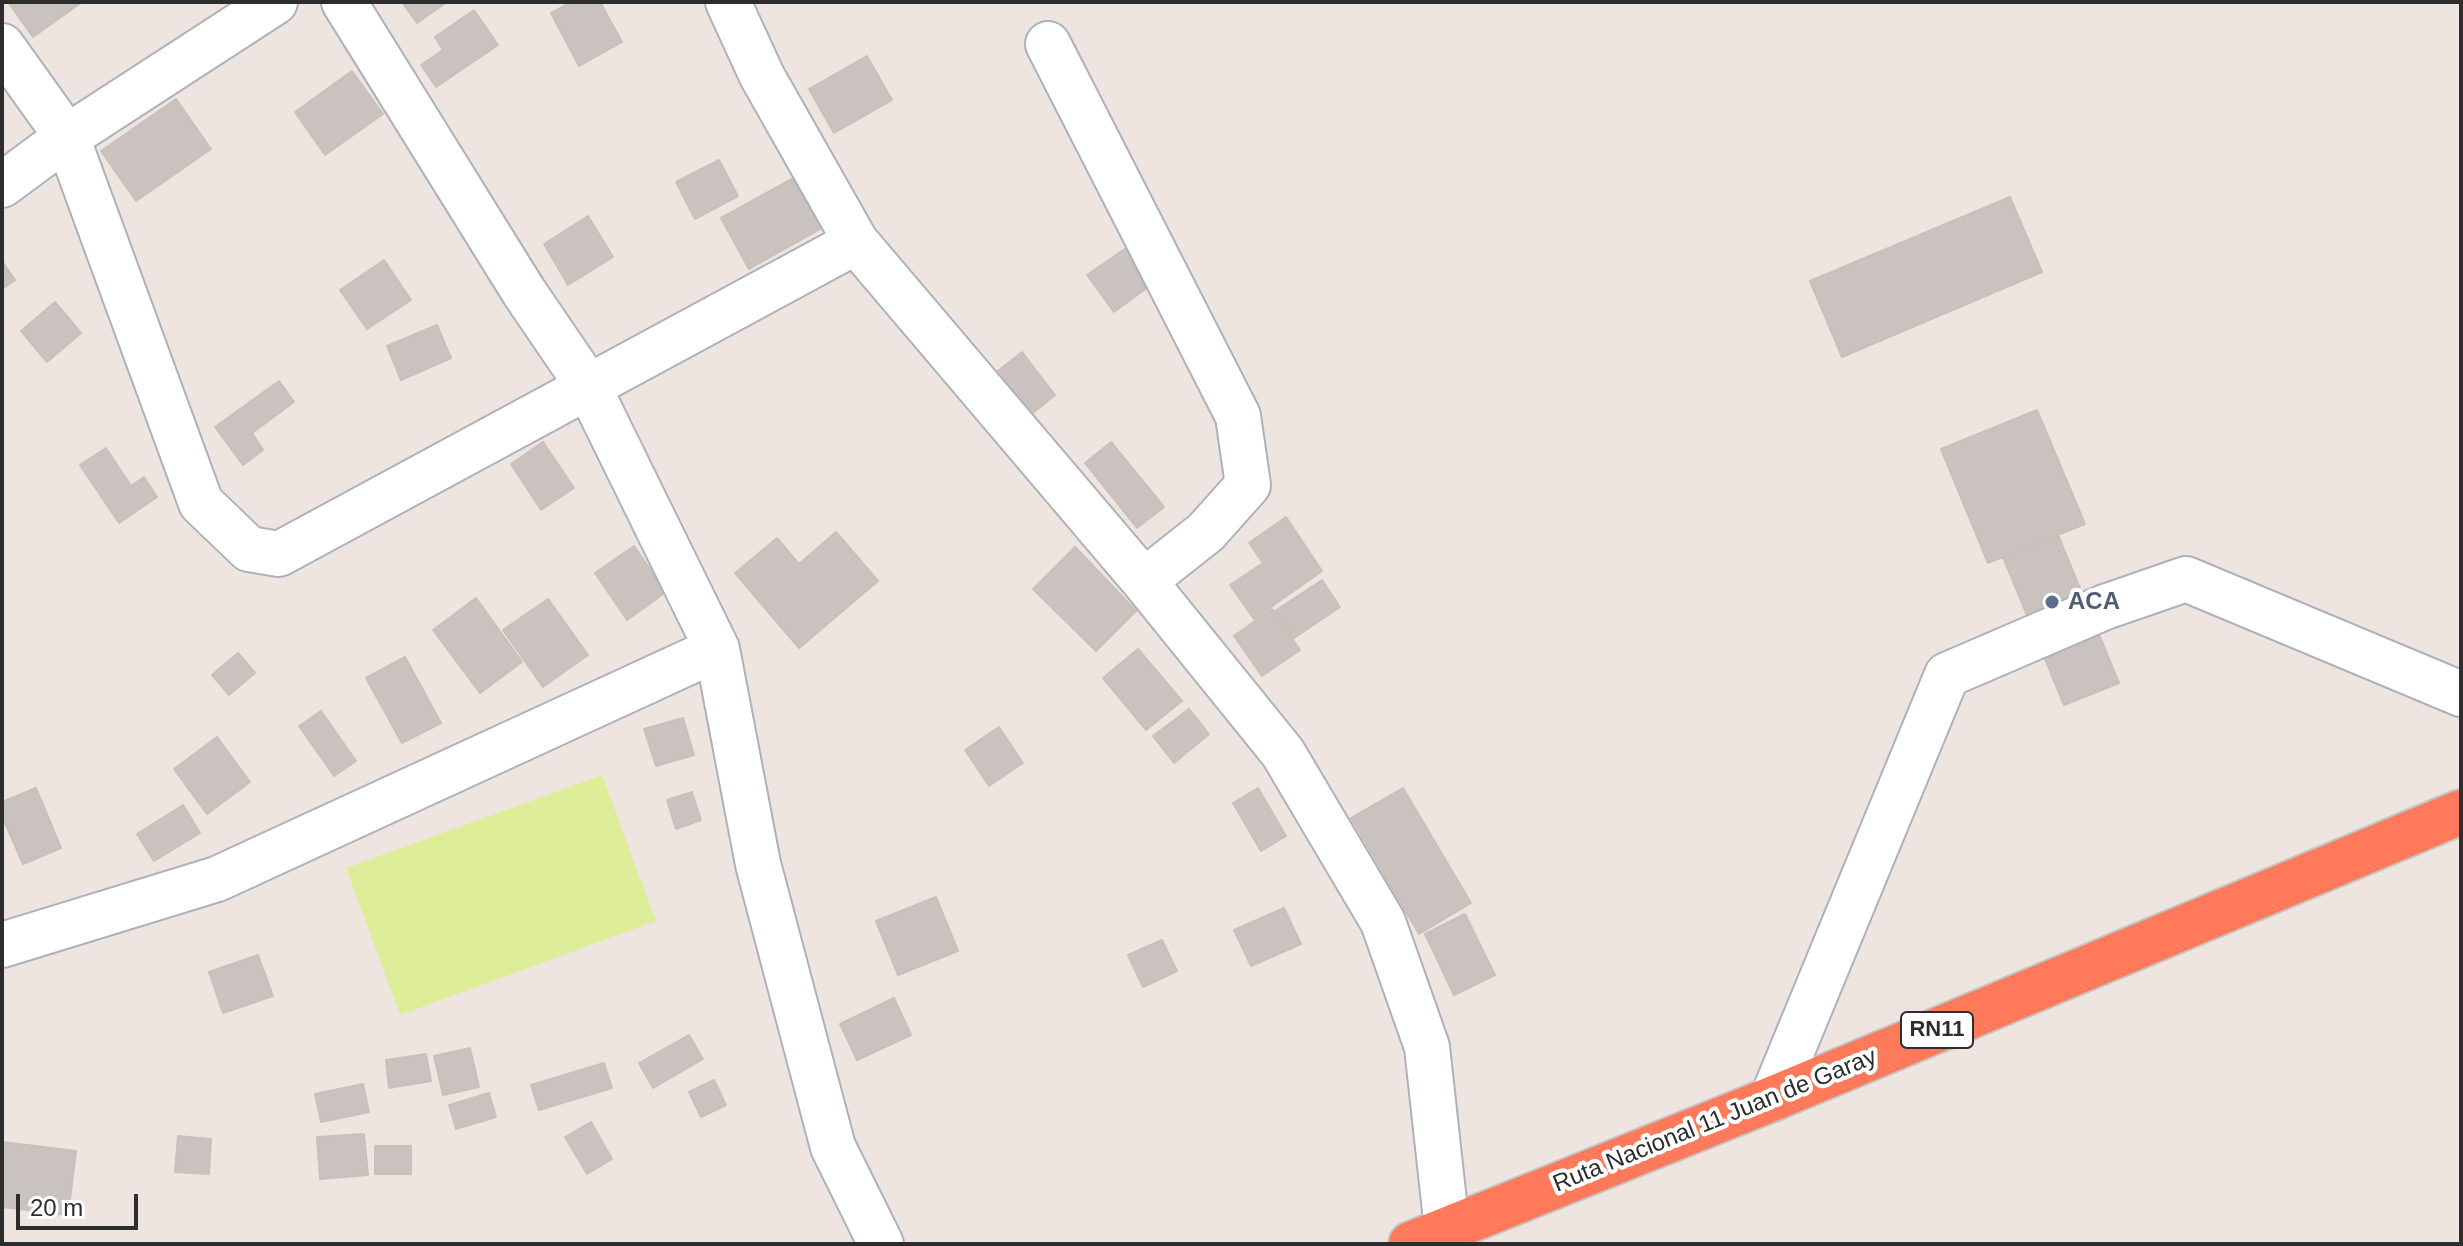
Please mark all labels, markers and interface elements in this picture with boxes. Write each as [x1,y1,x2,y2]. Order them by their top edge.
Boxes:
place label: ACA [2068,588,2120,616]
marker: ACA [2043,593,2061,611]
road number: RN11 [1901,1012,1973,1048]
street label: Ruta Nacional 11 Juan de Garay [1549,1043,1881,1199]
scale bar [20,1178,142,1228]
text: 20 m [30,1194,83,1221]

